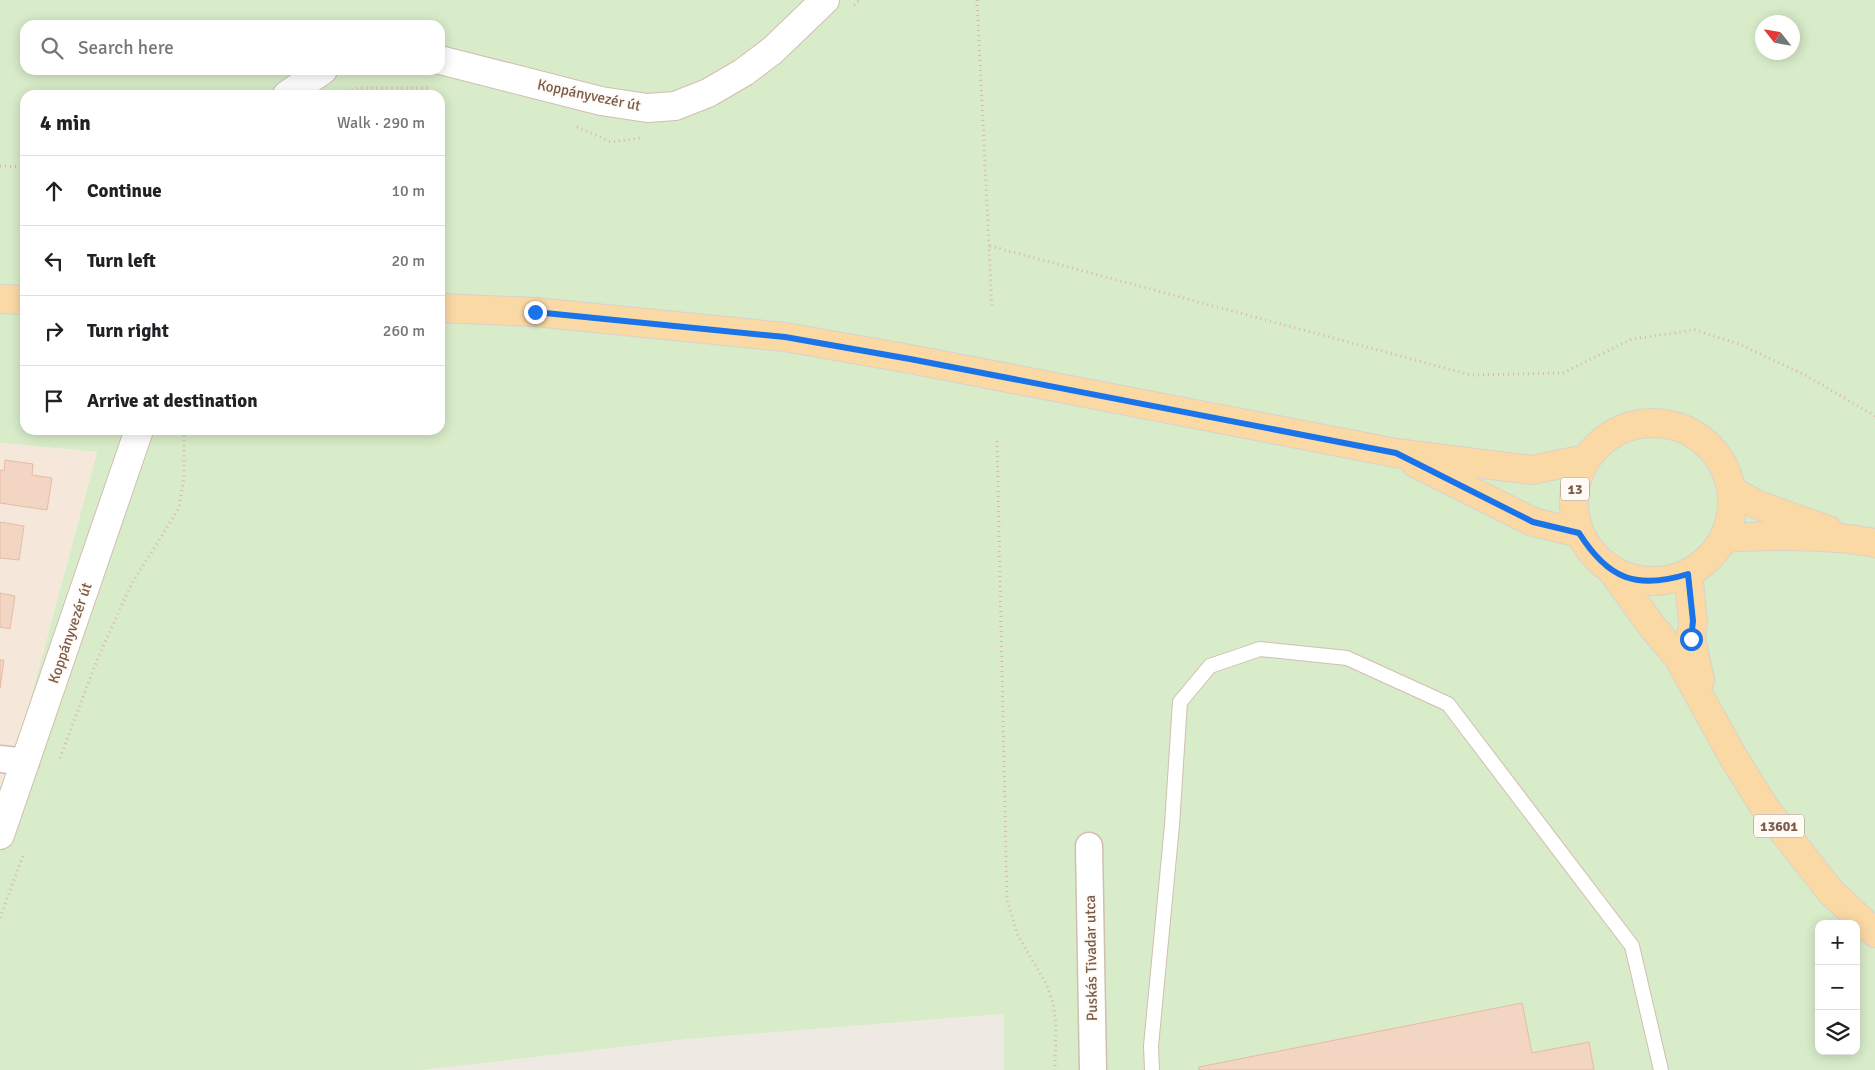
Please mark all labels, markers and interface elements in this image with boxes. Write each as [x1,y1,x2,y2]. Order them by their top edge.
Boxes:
north arrow [1755,15,1800,60]
search box [20,20,445,75]
icon: search [38,34,66,62]
text: Search here [78,36,174,60]
street label: Koppányvezér út [536,75,642,115]
text: 4 min [40,110,91,136]
text: Walk · 290 m [337,113,425,133]
icon: ahead [40,177,68,205]
text: Continue [87,179,162,203]
text: 10 m [391,181,425,201]
icon: left [40,247,68,275]
text: Turn left [87,249,156,273]
text: 20 m [391,251,425,271]
route end [524,301,547,324]
icon: right [40,317,68,345]
text: Turn right [87,319,169,343]
text: 260 m [383,321,425,341]
icon: arrive [40,387,68,415]
text: Arrive at destination [87,389,258,413]
road number: 13 [1561,478,1589,500]
street label: Koppányvezér út [44,580,96,686]
route start [1680,628,1703,651]
road number: 13601 [1754,814,1804,838]
street label: Puskás Tivadar utca [1081,895,1101,1021]
map controls [1815,920,1860,1055]
button: + [1815,920,1860,965]
button: − [1815,965,1860,1010]
button: layers [1815,1010,1860,1055]

